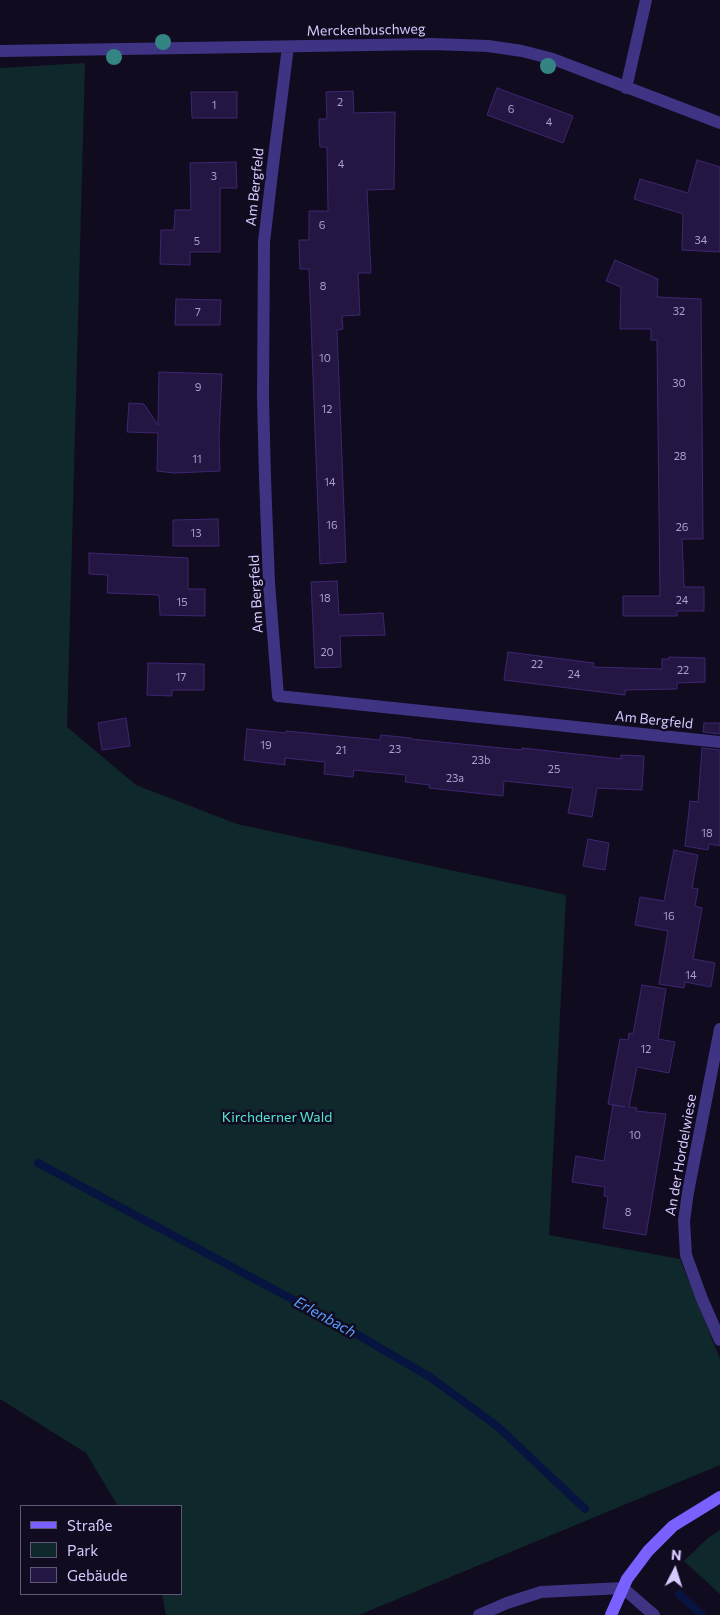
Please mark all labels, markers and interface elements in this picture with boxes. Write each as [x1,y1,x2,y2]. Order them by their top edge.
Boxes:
street label: Merckenbuschweg [306,21,426,39]
house number: 2 [337,95,343,109]
house number: 1 [212,98,216,112]
house number: 6 [508,102,514,116]
house number: 4 [546,115,552,129]
street label: Am Bergfeld [243,147,267,227]
house number: 4 [338,157,344,171]
house number: 3 [211,169,217,183]
house number: 6 [319,218,325,232]
house number: 34 [695,233,707,247]
house number: 5 [194,234,200,248]
house number: 8 [320,279,326,293]
house number: 32 [673,304,685,318]
house number: 7 [195,305,201,319]
house number: 10 [319,351,331,365]
house number: 30 [672,376,686,390]
house number: 9 [195,380,201,394]
house number: 12 [322,402,332,416]
house number: 28 [674,449,686,463]
house number: 11 [192,452,202,466]
house number: 14 [324,475,336,489]
house number: 16 [326,518,338,532]
house number: 26 [676,520,688,534]
house number: 13 [191,526,201,540]
street label: Am Bergfeld [246,554,266,634]
house number: 18 [319,591,331,605]
house number: 24 [676,593,688,607]
house number: 15 [176,595,188,609]
house number: 20 [320,645,334,659]
house number: 22 [531,657,543,671]
house number: 22 [677,663,689,677]
house number: 24 [568,667,580,681]
house number: 17 [176,670,186,684]
street label: Am Bergfeld [614,708,694,732]
house number: 19 [260,738,272,752]
house number: 23 [389,742,401,756]
house number: 21 [336,743,346,757]
house number: 23b [472,753,490,767]
house number: 25 [548,762,560,776]
house number: 23a [446,771,464,785]
house number: 18 [701,826,713,840]
house number: 16 [663,909,675,923]
house number: 14 [685,968,697,982]
house number: 12 [641,1042,651,1056]
street label: An der Hordelwiese [662,1093,700,1217]
park label: Kirchderner Wald [222,1109,332,1125]
house number: 10 [629,1128,641,1142]
house number: 8 [625,1205,631,1219]
water label: Erlenbach [291,1293,359,1341]
legend [20,1505,182,1595]
text: Straße [67,1516,113,1534]
text: Park [67,1541,98,1559]
north arrow [650,1545,700,1595]
text: N [670,1546,682,1563]
text: Gebäude [67,1566,128,1584]

